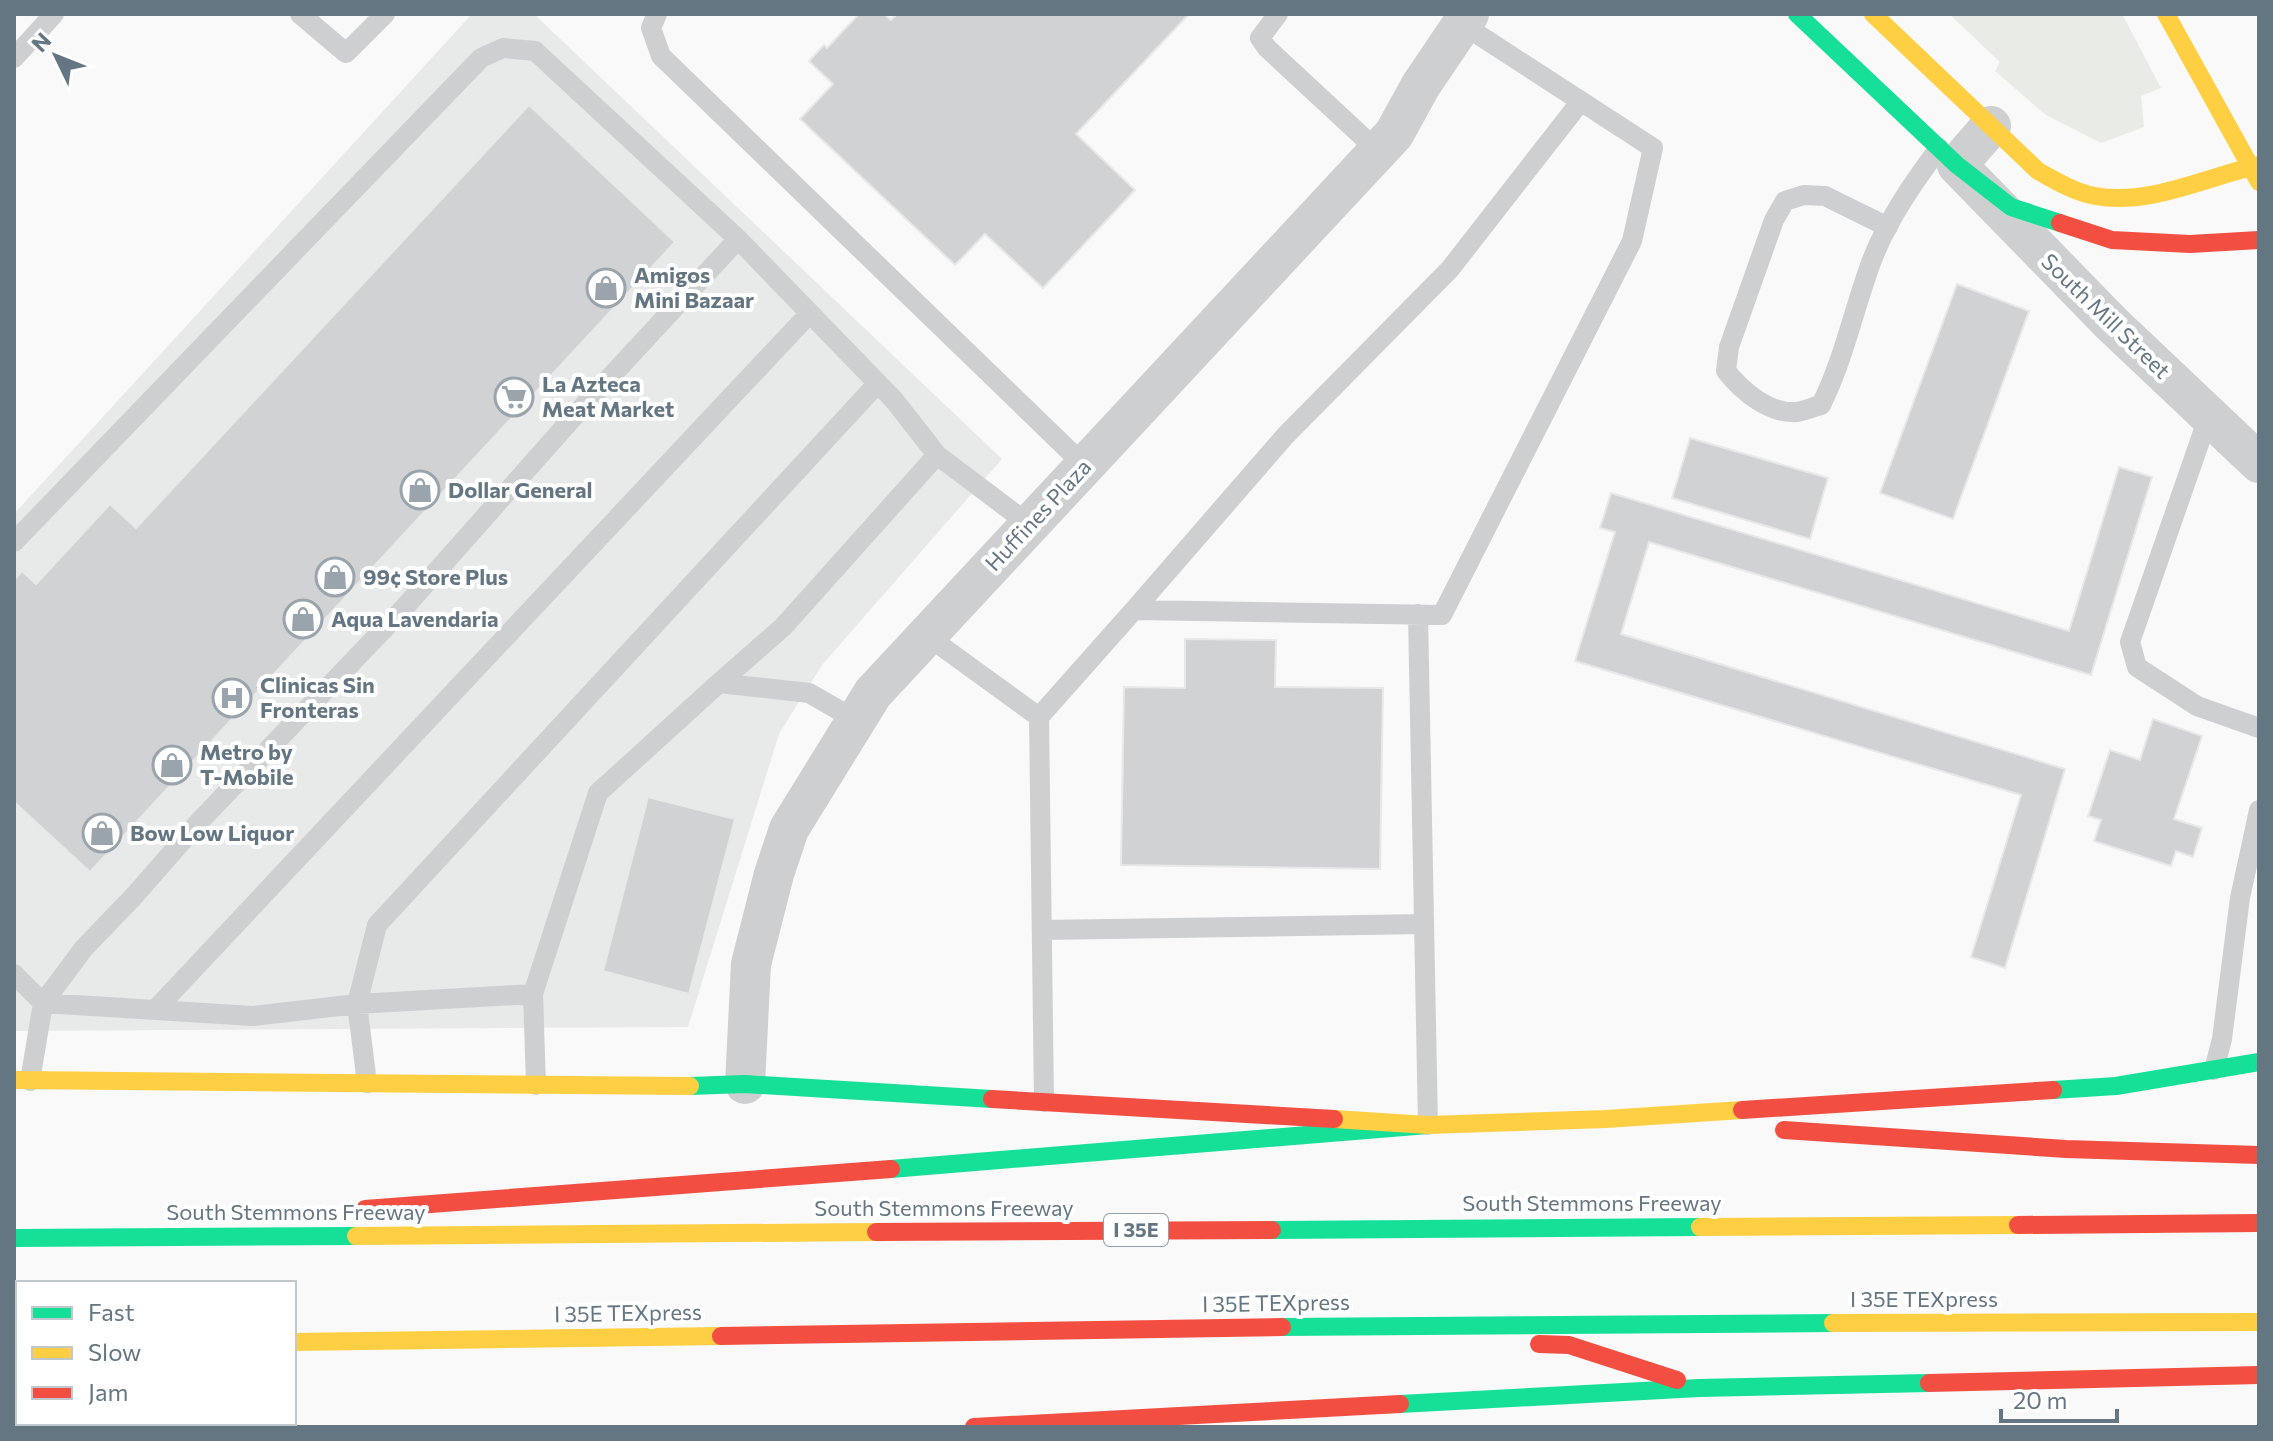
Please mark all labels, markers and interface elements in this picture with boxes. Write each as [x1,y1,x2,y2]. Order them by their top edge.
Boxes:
north arrow [16,16,96,96]
text: N [26,27,57,57]
street label: South Mill Street [2036,247,2176,384]
place label: Amigos Mini Bazaar [634,261,754,313]
shop icon: Amigos Mini Bazaar [585,267,627,309]
place label: La Azteca Meat Market [542,370,674,422]
supermarket icon: La Azteca Meat Market [493,376,535,418]
street label: Huffines Plaza [979,453,1096,576]
shop icon: Dollar General [399,469,441,511]
place label: Dollar General [448,476,593,503]
shop icon: 99¢ Store Plus [314,556,356,598]
place label: 99¢ Store Plus [363,563,508,590]
shop icon: Aqua Lavendaria [282,598,324,640]
place label: Aqua Lavendaria [331,605,499,632]
place label: Clinicas Sin Fronteras [260,671,375,723]
hospital icon: Clinicas Sin Fronteras [211,677,253,719]
place label: Metro by T-Mobile [200,738,294,790]
shop icon: Metro by T-Mobile [151,744,193,786]
shop icon: Bow Low Liquor [81,812,123,854]
place label: Bow Low Liquor [130,819,294,846]
street label: South Stemmons Freeway [1462,1189,1722,1216]
street label: South Stemmons Freeway [814,1194,1074,1221]
street label: South Stemmons Freeway [166,1198,426,1225]
road number: I 35E [1104,1214,1168,1246]
legend [16,1281,296,1425]
street label: I 35E TEXpress [1850,1285,1998,1312]
street label: I 35E TEXpress [1202,1288,1350,1317]
text: Fast [88,1297,135,1326]
street label: I 35E TEXpress [554,1298,702,1327]
text: Slow [88,1337,141,1366]
scale bar [2001,1373,2117,1423]
text: Jam [88,1377,128,1406]
text: 20 m [2013,1385,2067,1414]

